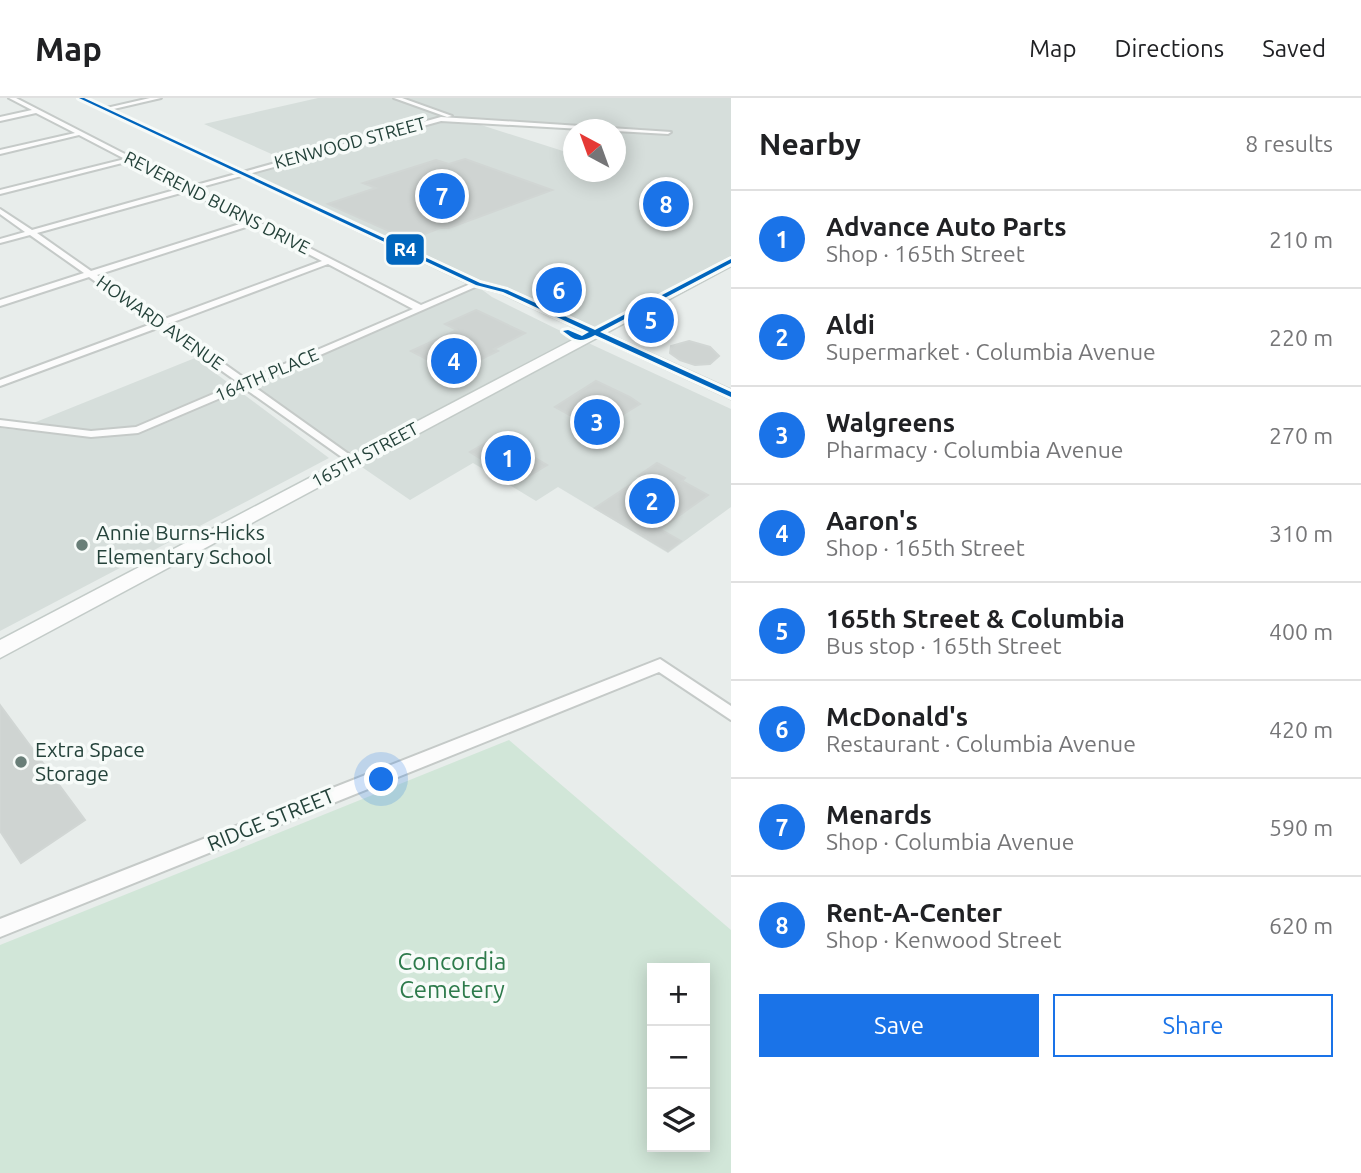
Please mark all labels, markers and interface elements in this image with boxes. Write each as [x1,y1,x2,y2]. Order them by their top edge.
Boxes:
text: Map [35,30,102,67]
text: Map [1029,35,1076,62]
text: Directions [1114,35,1224,62]
text: Saved [1262,35,1326,62]
street label: KENWOOD STREET [272,112,428,172]
north arrow [563,119,626,182]
text: Nearby [759,127,861,161]
text: 8 results [1245,131,1333,156]
street label: REVEREND BURNS DRIVE [121,147,313,258]
pin: 7 [419,170,465,222]
pin: 8 [643,178,689,230]
text: Advance Auto Parts [826,212,1066,241]
text: 1 [776,227,788,252]
text: 210 m [1269,227,1333,252]
line badge: R4 [385,233,425,266]
text: R4 [393,238,417,260]
text: Shop · 165th Street [826,241,1025,266]
pin: 6 [536,264,582,316]
street label: HOWARD AVENUE [93,271,228,373]
pin: 5 [628,294,674,346]
text: Aldi [826,310,875,339]
text: 2 [776,325,788,350]
text: 220 m [1269,325,1333,350]
pin: 4 [431,335,477,387]
text: Supermarket · Columbia Avenue [826,339,1156,364]
street label: 164TH PLACE [212,343,321,405]
pin: 3 [574,396,620,448]
text: Walgreens [826,408,955,437]
street label: 165TH STREET [308,418,421,491]
text: 3 [776,423,788,448]
text: 270 m [1269,423,1333,448]
pin: 1 [485,432,531,484]
text: Pharmacy · Columbia Avenue [826,437,1123,462]
pin: 2 [629,475,675,527]
text: Aaron's [826,506,918,535]
place label: Annie Burns-Hicks Elementary School [96,520,272,568]
text: 4 [776,521,788,546]
text: 310 m [1269,521,1333,546]
text: Shop · 165th Street [826,535,1025,560]
marker: Annie Burns-Hicks Elementary School [74,537,90,553]
text: 165th Street & Columbia [826,604,1125,633]
text: 5 [776,619,788,644]
text: 400 m [1269,619,1333,644]
text: Bus stop · 165th Street [826,633,1062,658]
text: McDonald's [826,702,968,731]
text: 6 [776,717,788,742]
text: 420 m [1269,717,1333,742]
text: Restaurant · Columbia Avenue [826,731,1136,756]
place label: Extra Space Storage [35,737,145,785]
marker: Extra Space Storage [13,754,29,770]
your location [364,762,398,796]
street label: RIDGE STREET [204,783,338,855]
text: Menards [826,800,932,829]
text: 7 [776,815,788,840]
text: 590 m [1269,815,1333,840]
text: Shop · Columbia Avenue [826,829,1074,854]
text: Rent-A-Center [826,898,1002,927]
text: 8 [776,913,788,938]
text: 620 m [1269,913,1333,938]
text: Shop · Kenwood Street [826,927,1061,952]
park label: Concordia Cemetery [398,948,506,1003]
map controls [647,963,710,1152]
button: + [647,963,710,1026]
button: Save [759,994,1039,1057]
button: Share [1053,994,1333,1057]
button: − [647,1026,710,1089]
button: layers [647,1089,710,1152]

